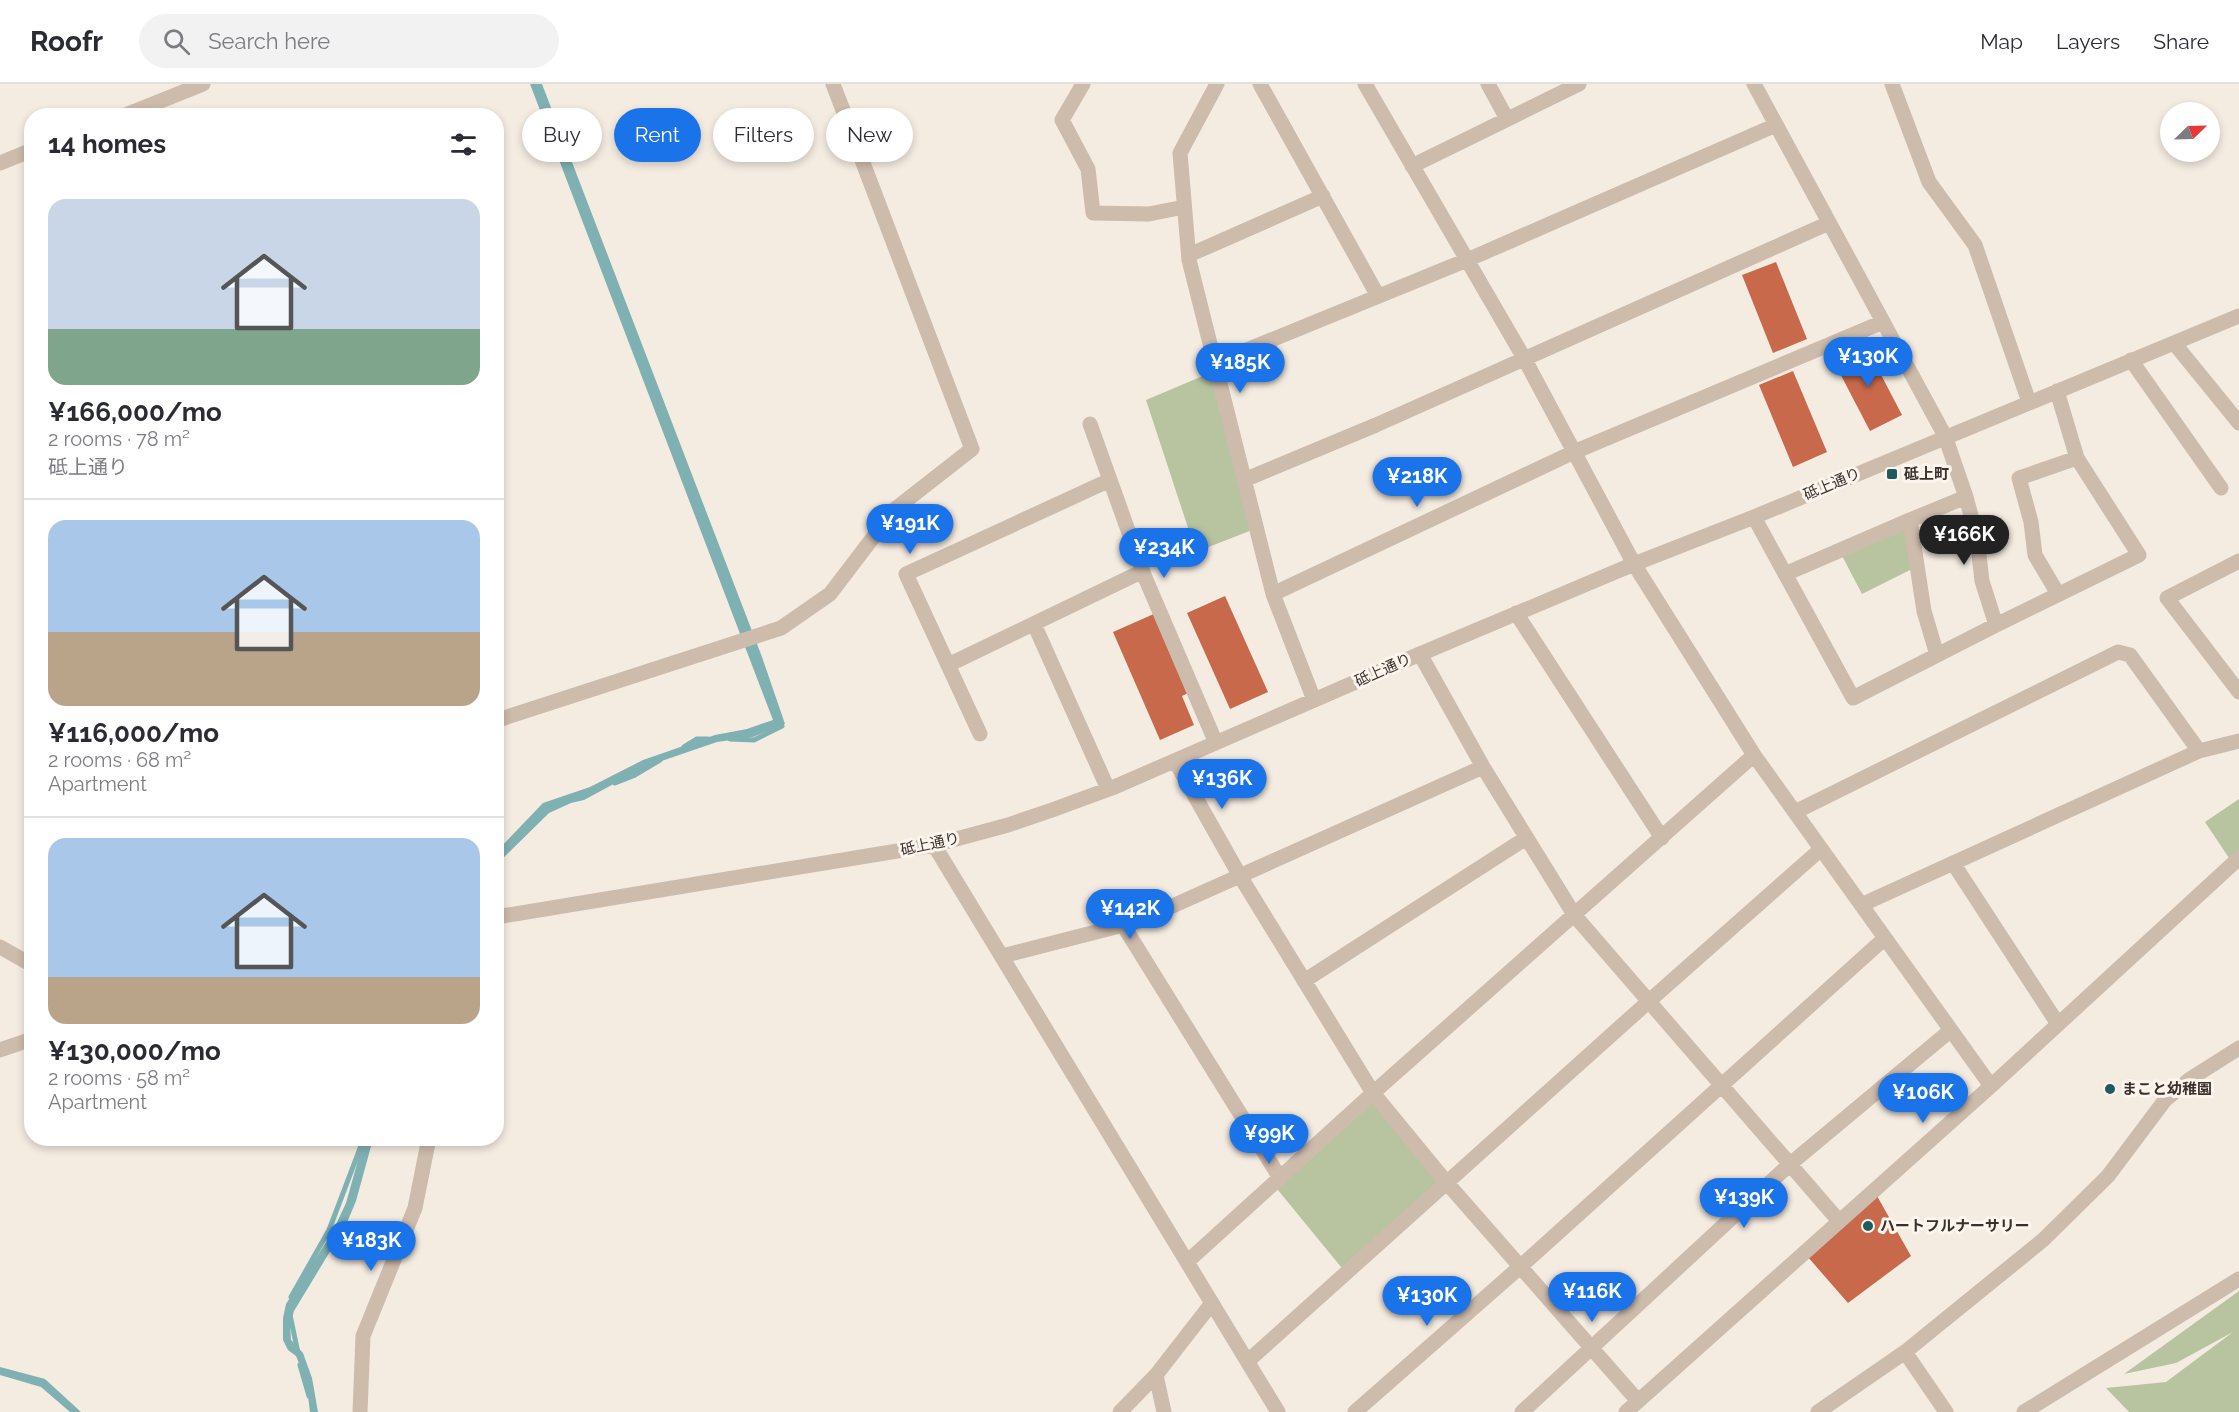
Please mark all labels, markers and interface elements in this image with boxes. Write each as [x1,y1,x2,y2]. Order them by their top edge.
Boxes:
search box [139,14,559,68]
text: Roofr [30,25,103,58]
icon: search [160,25,193,58]
text: Search here [208,28,330,54]
text: Map [1980,29,2023,54]
text: Layers [2056,29,2120,54]
text: Share [2153,29,2209,54]
north arrow [2160,102,2220,162]
map controls [2160,102,2220,162]
chip: Buy [522,108,602,162]
chip: Rent [614,108,701,162]
chip: Filters [713,108,814,162]
chip: New [826,108,913,162]
icon: filters [447,128,480,161]
text: 14 homes [48,129,166,159]
icon: home [210,238,318,346]
pin: ¥130K [1826,337,1910,388]
pin: ¥185K [1198,343,1282,394]
text: ¥130K [1838,344,1898,368]
text: ¥185K [1210,350,1270,374]
text: ¥166,000/mo [48,397,222,427]
text: 2 rooms · 78 m² [48,427,190,451]
text: 砥上通り [48,455,128,479]
pin: ¥218K [1375,457,1459,508]
text: ¥218K [1387,464,1447,488]
street label: 砥上通り [1801,464,1863,504]
place label: 砥上町 [1904,465,1949,483]
marker: 砥上町 [1885,467,1899,481]
pin: ¥191K [868,504,952,555]
text: ¥191K [880,511,940,535]
pin: ¥166K [1922,515,2006,566]
text: ¥166K [1933,522,1995,546]
pin: ¥234K [1122,528,1206,579]
text: ¥234K [1133,535,1195,559]
icon: home [210,559,318,667]
street label: 砥上通り [1352,650,1414,690]
text: ¥116,000/mo [48,718,219,748]
text: 2 rooms · 68 m² [48,748,191,772]
pin: ¥136K [1180,759,1264,810]
text: ¥136K [1192,766,1252,790]
text: Apartment [48,772,147,796]
street label: 砥上通り [899,829,961,859]
icon: home [210,877,318,985]
pin: ¥142K [1088,889,1172,940]
text: ¥142K [1100,896,1160,920]
text: ¥130,000/mo [48,1036,221,1066]
text: 2 rooms · 58 m² [48,1066,190,1090]
pin: ¥106K [1881,1073,1965,1124]
text: ¥106K [1892,1080,1954,1104]
place label: まこと幼稚園 [2122,1080,2212,1098]
marker: まこと幼稚園 [2103,1082,2117,1096]
text: Apartment [48,1090,147,1114]
pin: ¥99K [1233,1114,1305,1165]
text: ¥99K [1243,1121,1295,1145]
pin: ¥139K [1702,1178,1786,1229]
text: ¥139K [1714,1185,1774,1209]
place label: ハートフルナーサリー [1880,1217,2030,1235]
marker: ハートフルナーサリー [1861,1219,1875,1233]
pin: ¥183K [329,1221,413,1272]
text: ¥183K [341,1228,401,1252]
pin: ¥116K [1550,1272,1634,1323]
pin: ¥130K [1385,1276,1469,1327]
text: ¥116K [1562,1279,1622,1303]
text: ¥130K [1397,1283,1457,1307]

